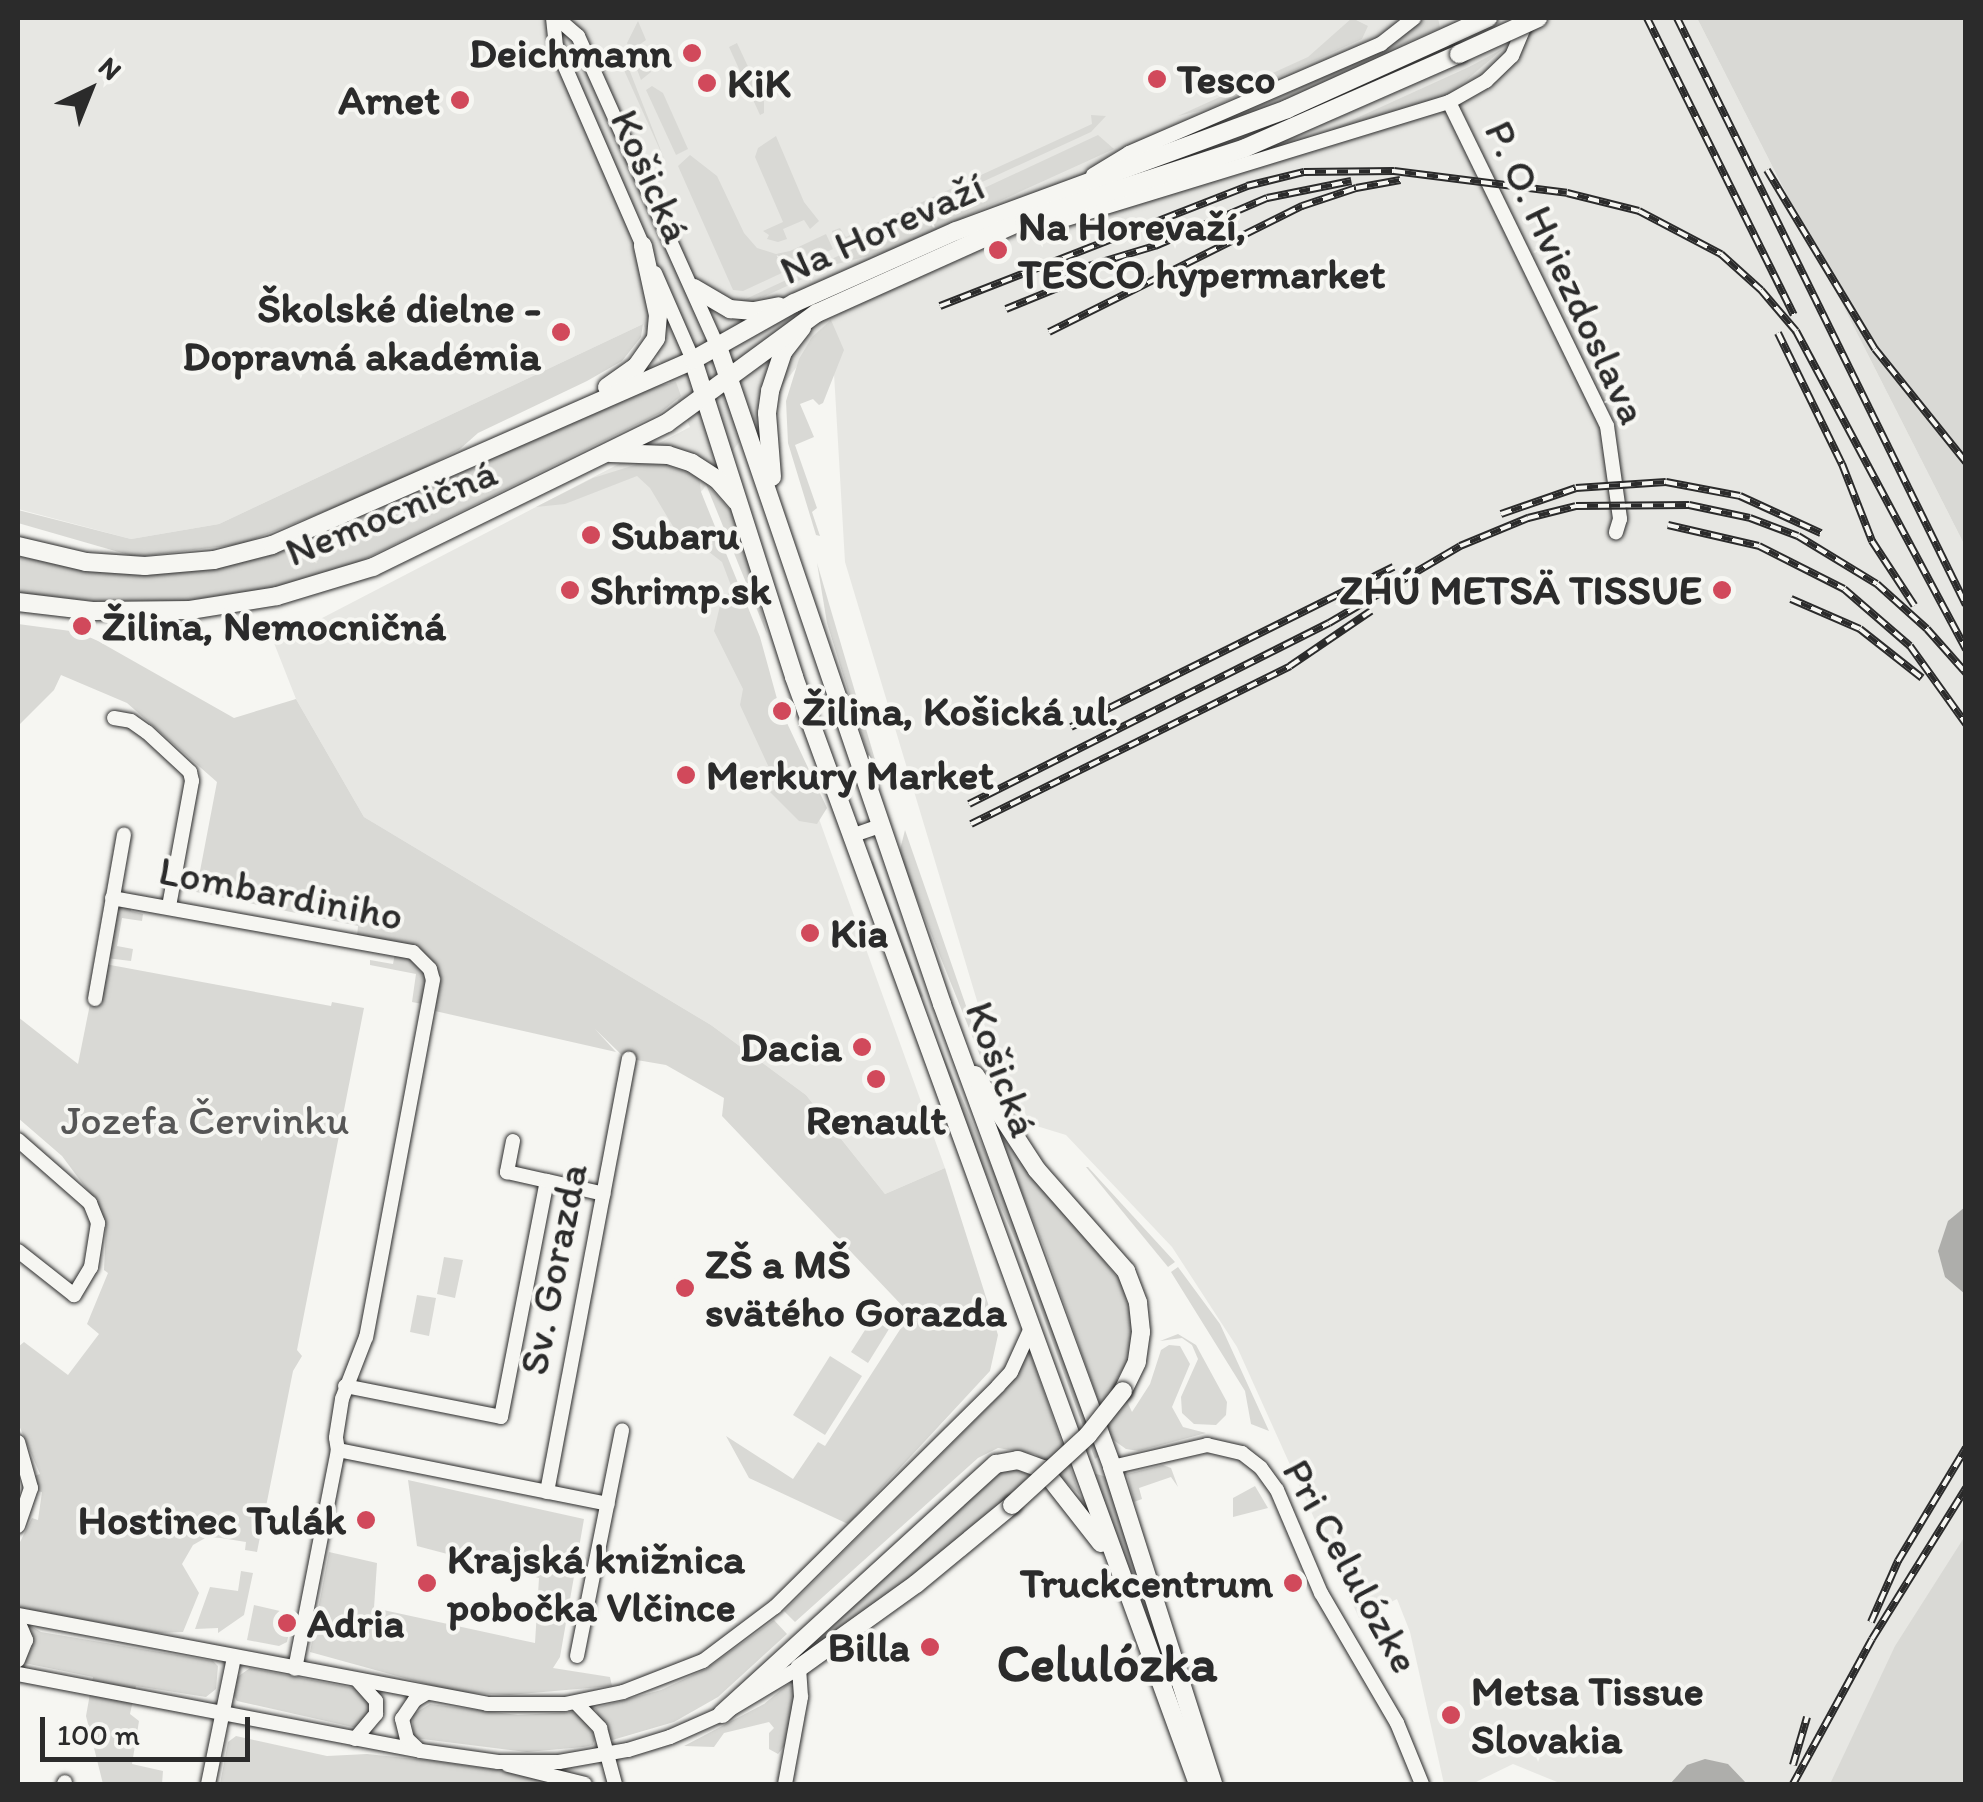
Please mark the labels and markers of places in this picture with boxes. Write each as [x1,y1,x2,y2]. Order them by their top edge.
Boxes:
place label: Deichmann [469,28,672,78]
marker: Deichmann [681,42,703,64]
place label: Tesco [1177,54,1276,104]
place label: KiK [727,58,791,108]
marker: Tesco [1146,68,1168,90]
marker: KiK [696,72,718,94]
place label: Arnet [338,75,440,125]
marker: Arnet [449,89,471,111]
place label: Na Horevaží, TESCO hypermarket [1018,201,1385,300]
marker: Na Horevaží, TESCO hypermarket [987,239,1009,261]
place label: Školské dielne - Dopravná akadémia [184,283,541,382]
marker: Školské dielne - Dopravná akadémia [550,321,572,343]
place label: Subaru [611,510,740,560]
marker: Subaru [580,524,602,546]
place label: Shrimp.sk [590,565,771,615]
place label: ZHÚ METSÄ TISSUE [1335,565,1702,615]
marker: Shrimp.sk [559,579,581,601]
marker: ZHÚ METSÄ TISSUE [1711,579,1733,601]
place label: Žilina, Nemocničná [102,601,447,651]
marker: Žilina, Nemocničná [71,615,93,637]
place label: Žilina, Košická ul. [802,686,1118,736]
marker: Žilina, Košická ul. [771,700,793,722]
place label: Merkury Market [706,750,995,800]
marker: Merkury Market [675,764,697,786]
place label: Kia [830,908,888,958]
marker: Kia [799,922,821,944]
place label: Dacia [740,1022,842,1072]
marker: Dacia [851,1036,873,1058]
marker: Renault [865,1068,887,1090]
place label: Renault [806,1095,946,1145]
place label: ZŠ a MŠ svätého Gorazda [705,1239,1006,1338]
marker: ZŠ a MŠ svätého Gorazda [674,1277,696,1299]
place label: Hostinec Tulák [78,1495,346,1545]
marker: Hostinec Tulák [355,1509,377,1531]
place label: Krajská knižnica pobočka Vlčince [447,1534,745,1632]
place label: Truckcentrum [1020,1558,1273,1608]
marker: Krajská knižnica pobočka Vlčince [416,1572,438,1594]
marker: Truckcentrum [1282,1572,1304,1594]
place label: Adria [307,1598,404,1648]
marker: Adria [276,1612,298,1634]
place label: Billa [828,1622,910,1672]
marker: Billa [919,1636,941,1658]
place label: Metsa Tissue Slovakia [1471,1666,1704,1764]
marker: Metsa Tissue Slovakia [1440,1704,1462,1726]

